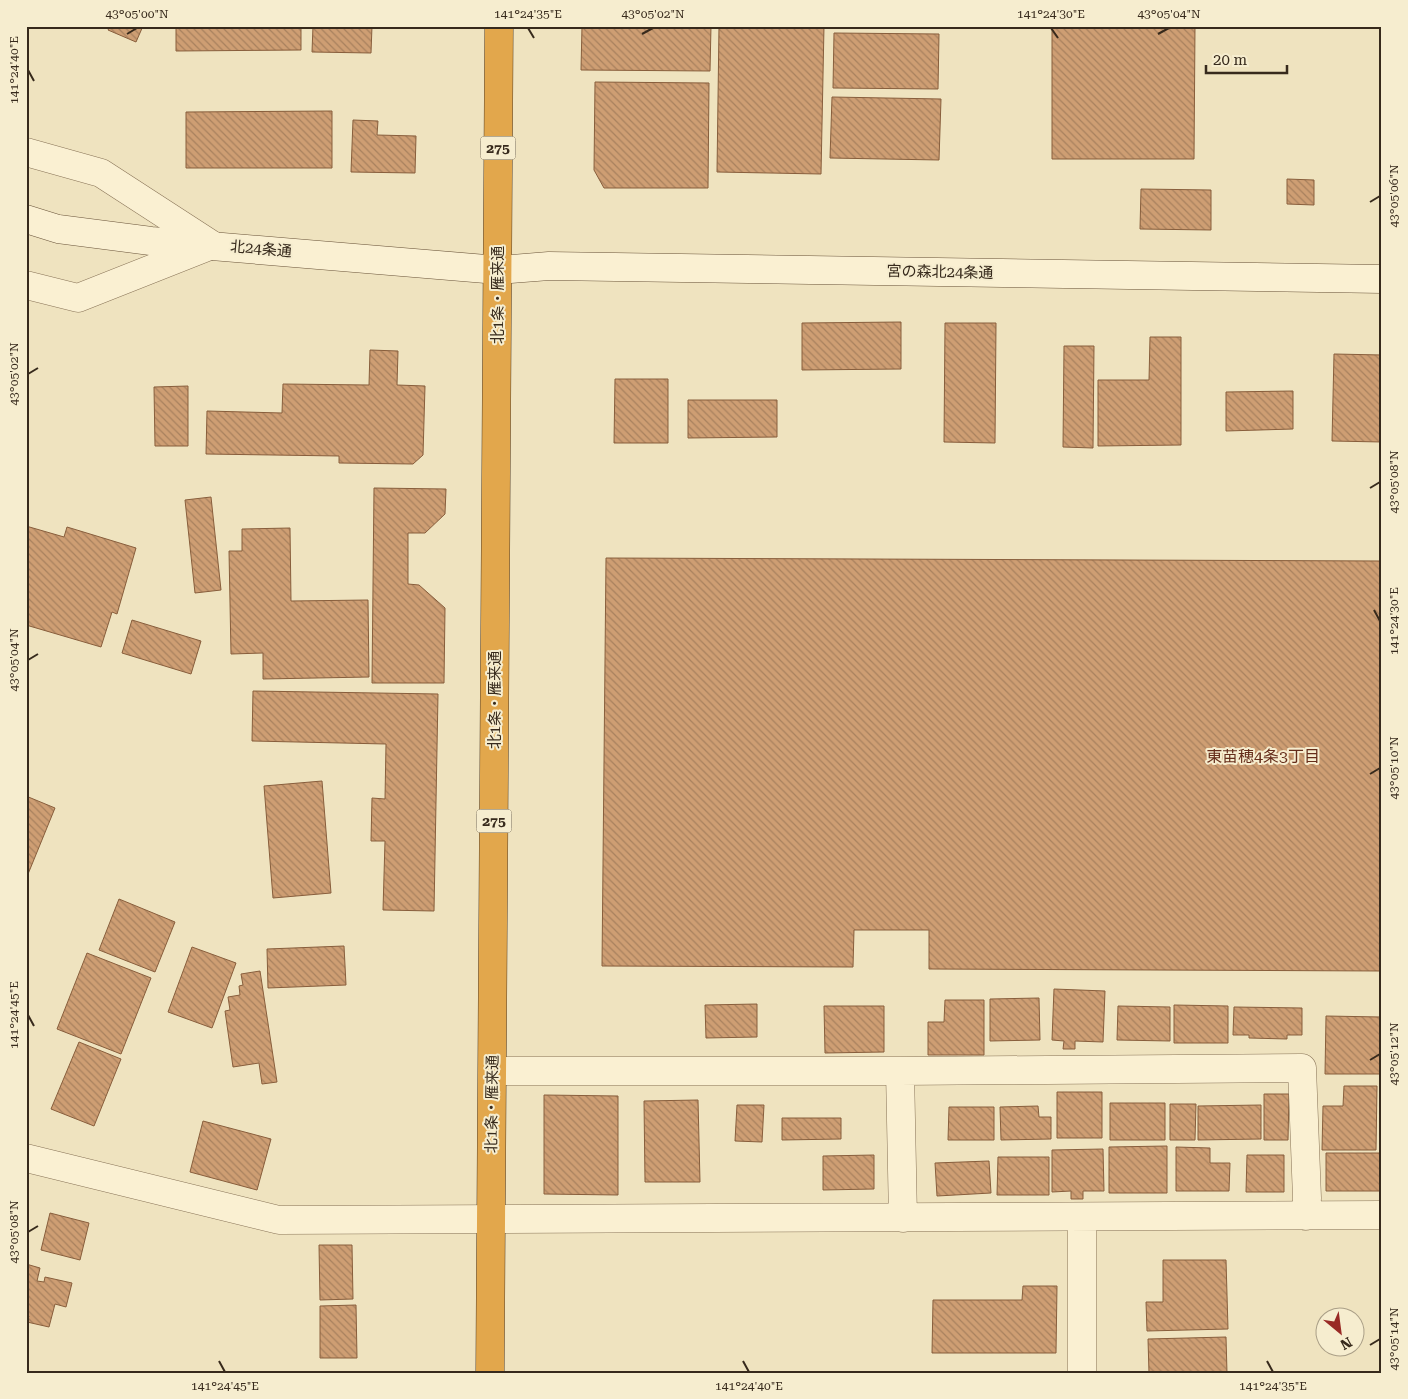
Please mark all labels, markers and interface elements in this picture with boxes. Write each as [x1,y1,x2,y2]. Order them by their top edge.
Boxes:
text: 43°05'00"N [105,7,169,21]
text: 141°24'35"E [494,7,562,21]
text: 43°05'02"N [621,7,685,21]
text: 141°24'30"E [1017,7,1085,21]
text: 43°05'04"N [1137,7,1201,21]
text: 141°24'40"E [7,36,21,104]
scale bar [1206,42,1287,74]
text: 20 m [1213,51,1248,69]
road number: 275 [480,136,516,160]
text: 43°05'06"N [1387,164,1401,228]
street label: 北24条通 [229,237,293,261]
street label: 北1条・雁来通 [489,246,507,344]
street label: 宮の森北24条通 [886,262,994,282]
text: 43°05'02"N [7,342,21,406]
text: 43°05'08"N [1387,450,1401,514]
text: 141°24'30"E [1387,587,1401,655]
text: 43°05'04"N [7,628,21,692]
street label: 北1条・雁来通 [486,651,504,749]
text: 43°05'10"N [1387,736,1401,800]
district label: 東苗穂4条3丁目 [1206,747,1320,766]
road number: 275 [476,809,512,832]
text: 141°24'45"E [7,981,21,1049]
text: 43°05'12"N [1387,1022,1401,1086]
street label: 北1条・雁来通 [482,1055,502,1153]
text: 43°05'08"N [7,1200,21,1264]
north arrow [1316,1306,1366,1356]
text: 43°05'14"N [1387,1307,1401,1371]
text: N [1338,1334,1355,1353]
text: 141°24'45"E [191,1379,259,1393]
text: 141°24'40"E [715,1379,783,1393]
text: 141°24'35"E [1239,1379,1307,1393]

